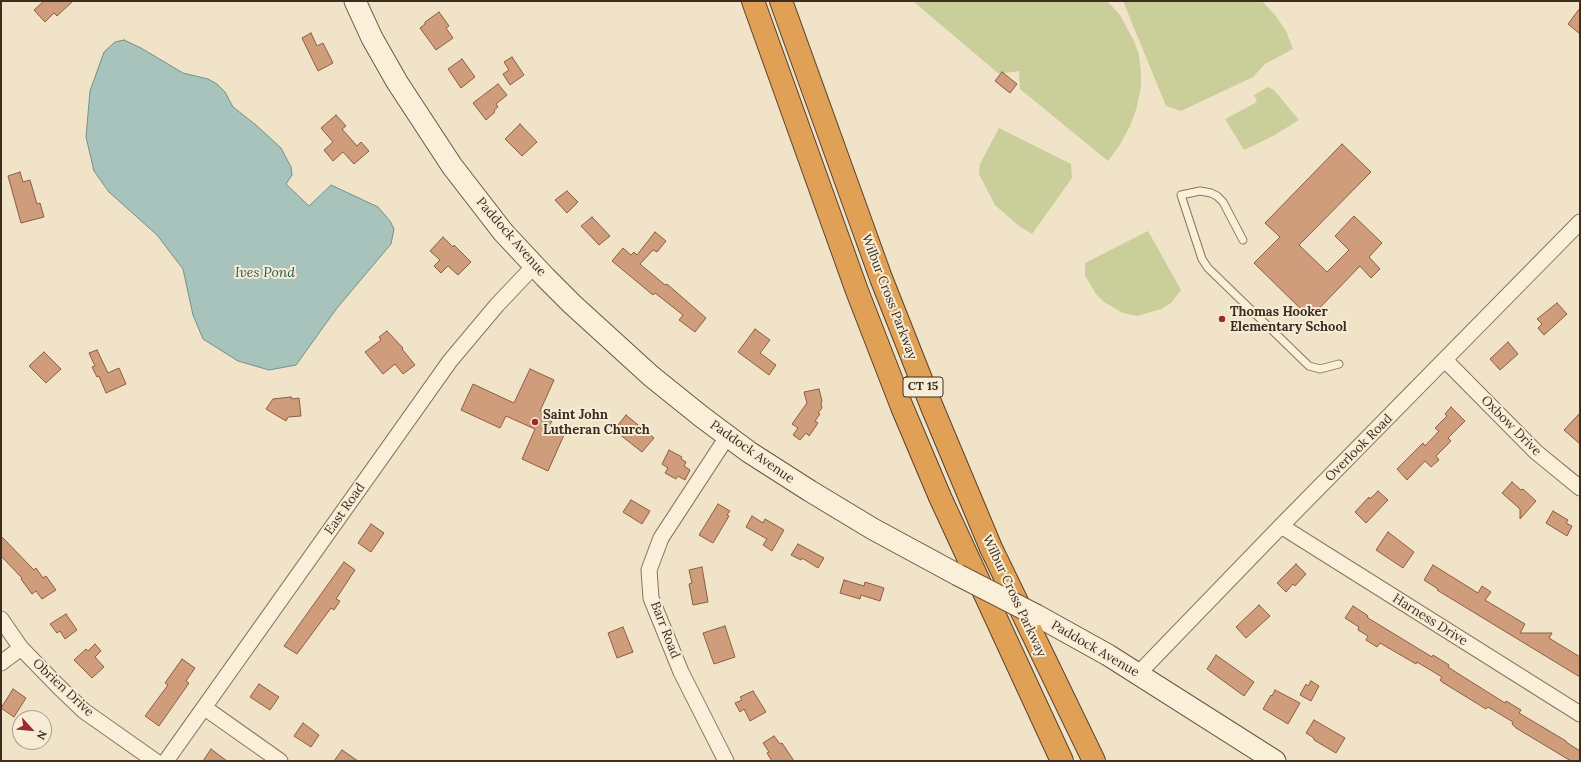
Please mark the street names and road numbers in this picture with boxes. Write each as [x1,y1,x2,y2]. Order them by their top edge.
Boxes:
street label: Paddock Avenue [473,194,549,280]
street label: Wilbur Cross Parkway [858,232,920,362]
road number: CT 15 [903,377,943,397]
street label: Oxbow Drive [1478,393,1544,459]
street label: Overlook Road [1322,411,1396,485]
street label: Paddock Avenue [707,417,797,487]
street label: East Road [322,480,368,538]
street label: Wilbur Cross Parkway [979,533,1049,659]
street label: Harness Drive [1390,591,1470,649]
street label: Barr Road [647,599,683,661]
street label: Paddock Avenue [1048,617,1142,681]
street label: Obrien Drive [29,656,97,720]

